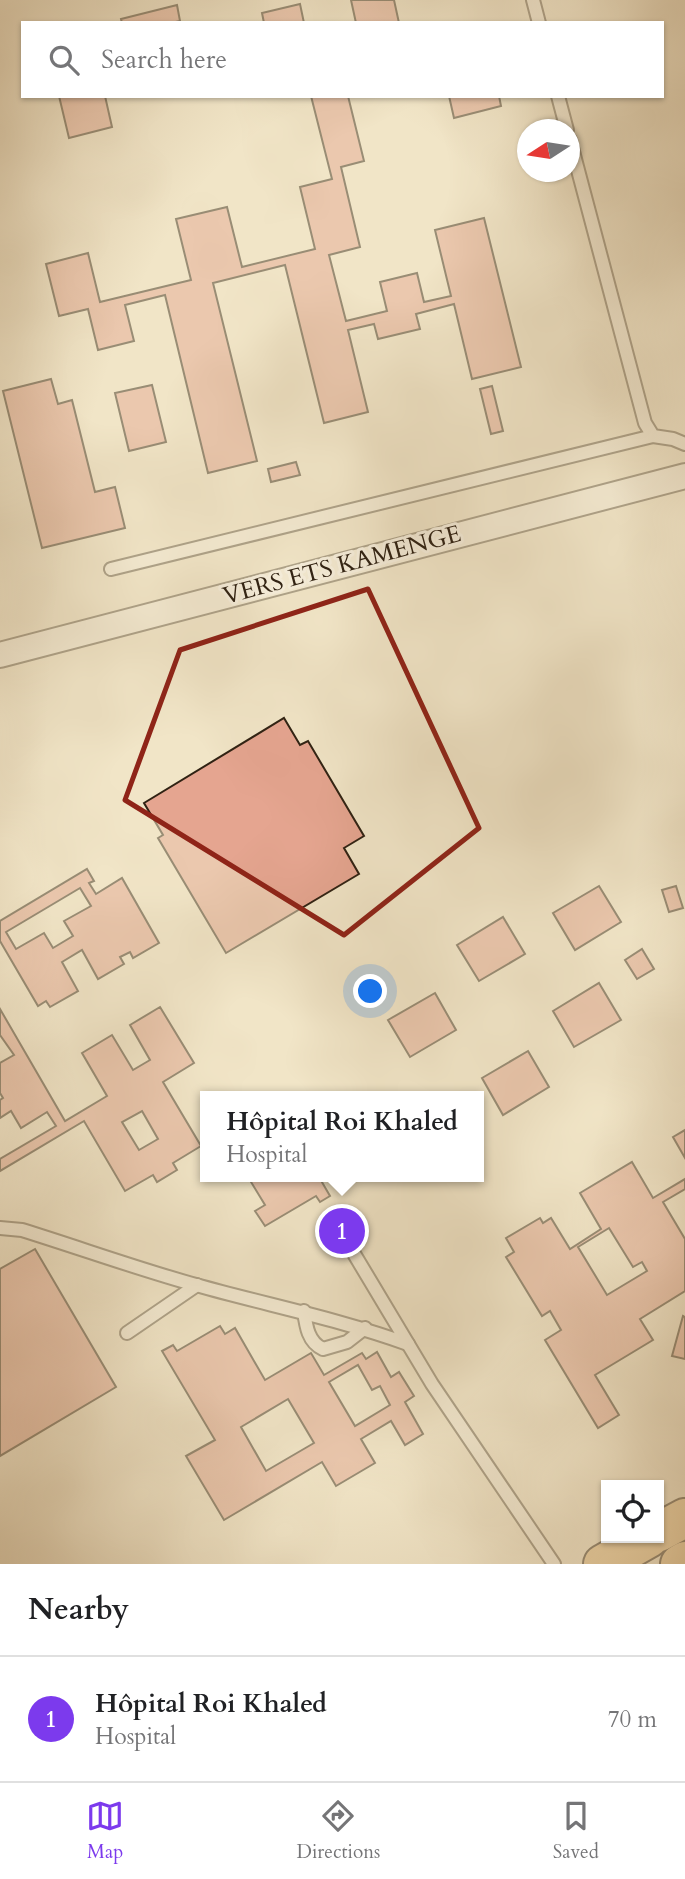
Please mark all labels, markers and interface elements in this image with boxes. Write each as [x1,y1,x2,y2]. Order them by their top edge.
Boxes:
search box [21,21,664,98]
icon: search [45,41,83,79]
text: Search here [101,42,227,77]
north arrow [517,119,580,182]
street label: VERS ETS KAMENGE [219,517,465,613]
your location [353,974,387,1008]
popup [200,1091,484,1182]
text: Hôpital Roi Khaled [226,1104,458,1139]
text: Hospital [226,1139,307,1170]
pin: 1 [319,1205,365,1257]
map controls [601,1480,664,1543]
button: locate [601,1480,664,1543]
text: Nearby [28,1589,129,1630]
text: Hôpital Roi Khaled [95,1686,327,1721]
text: 1 [45,1704,57,1735]
text: 70 m [608,1704,657,1735]
text: Hospital [95,1721,176,1752]
tab: Map [86,1797,124,1865]
tab: Directions [297,1797,380,1865]
tab: Saved [553,1797,599,1865]

